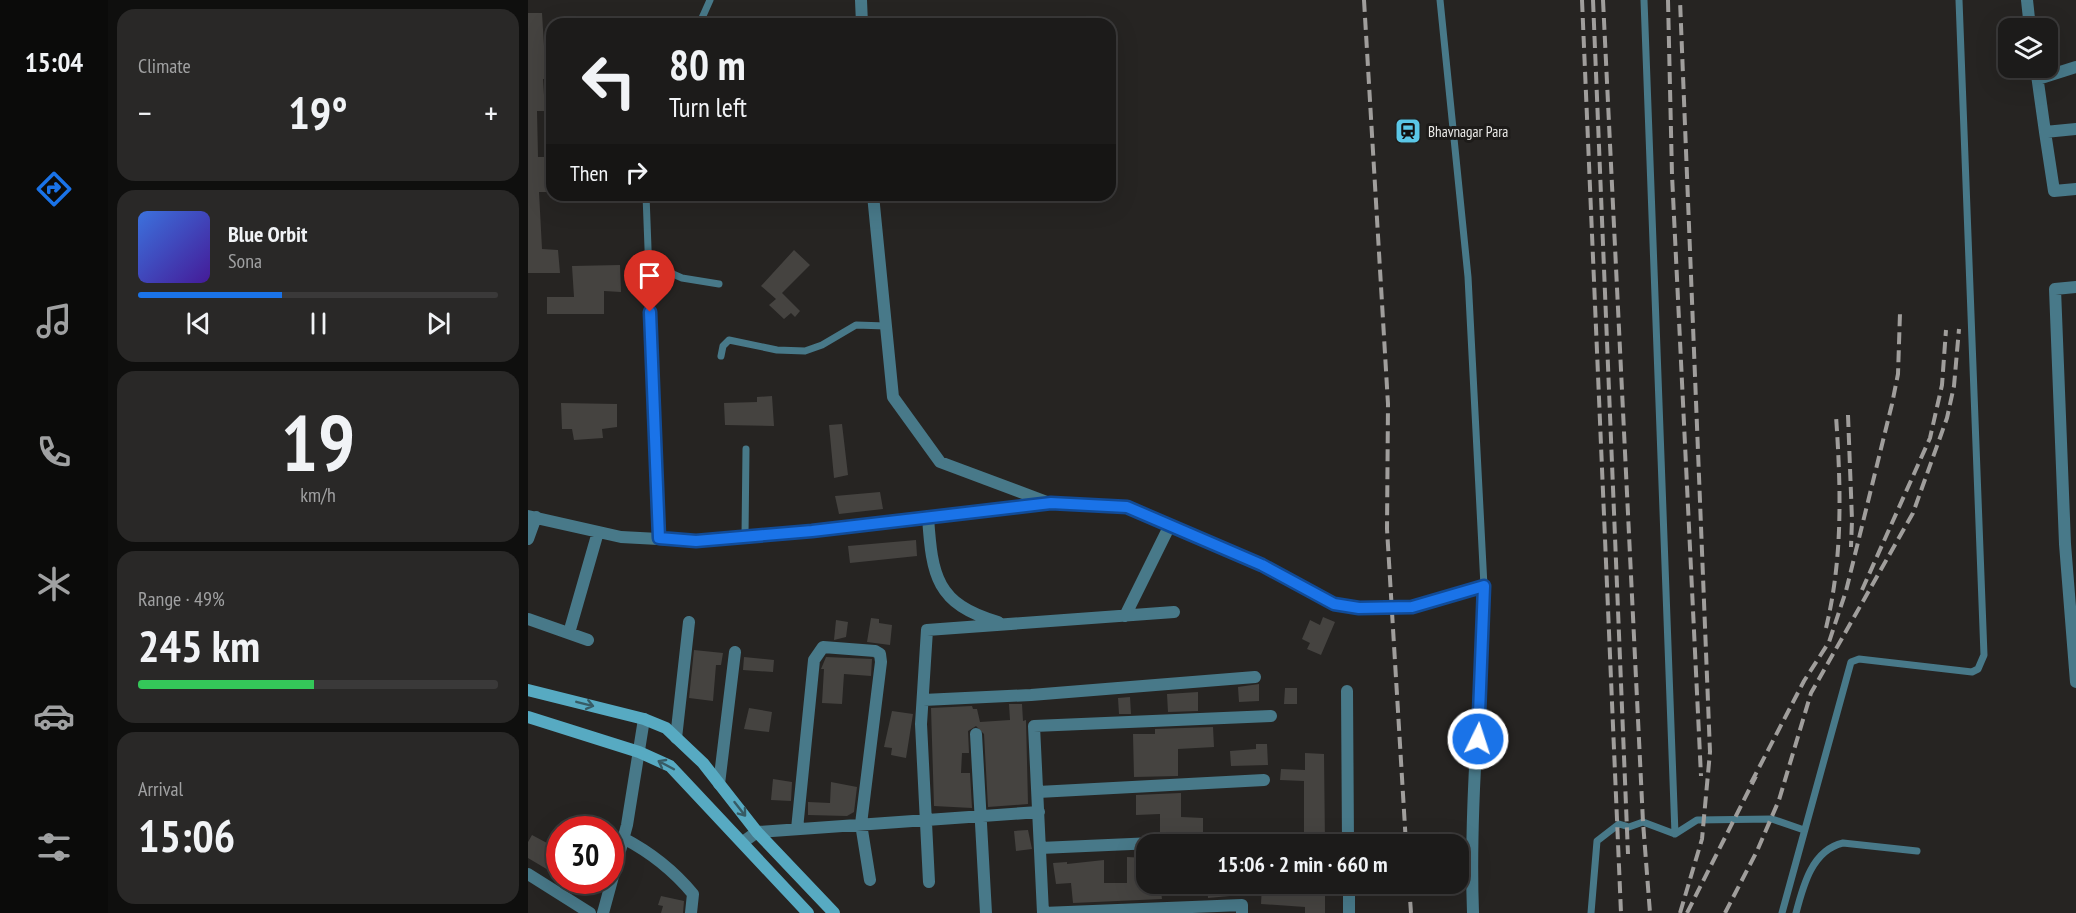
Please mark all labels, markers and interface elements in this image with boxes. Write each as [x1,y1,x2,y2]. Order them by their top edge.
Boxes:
map controls [1998,18,2058,78]
button: layers [1998,18,2058,78]
text: 80 m [669,37,746,92]
icon: left [570,42,648,120]
text: 15:04 [25,45,83,79]
text: Climate [138,53,191,79]
text: 19° [288,83,348,141]
text: Turn left [669,90,747,124]
text: − [138,91,152,134]
text: + [484,91,498,134]
station icon: Bhavnagar Para [1393,116,1423,146]
place label: Bhavnagar Para [1428,122,1508,141]
icon: right [620,156,653,189]
text: Then [570,159,608,187]
icon: directions [33,168,75,210]
text: Blue Orbit [228,220,307,248]
text: Sona [228,248,262,274]
pin [624,250,675,312]
icon: arrive [633,259,666,292]
icon: music [33,300,75,342]
icon: previous [182,307,215,340]
icon: pause [302,307,335,340]
icon: next [422,307,455,340]
text: 19 [281,392,355,493]
icon: phone [33,431,75,473]
text: km/h [300,482,336,508]
icon: climate [33,563,75,605]
text: Range · 49% [138,586,225,612]
text: 245 km [138,616,260,674]
icon: car [33,695,75,737]
one-way arrow [575,699,594,711]
position arrow [1446,707,1510,771]
one-way arrow [658,759,675,771]
text: Arrival [138,776,183,802]
one-way arrow [733,801,746,817]
text: 15:06 [138,806,235,864]
speed limit sign: 30 [546,816,624,894]
icon: filters [33,826,75,868]
text: 15:06 · 2 min · 660 m [1217,850,1388,878]

